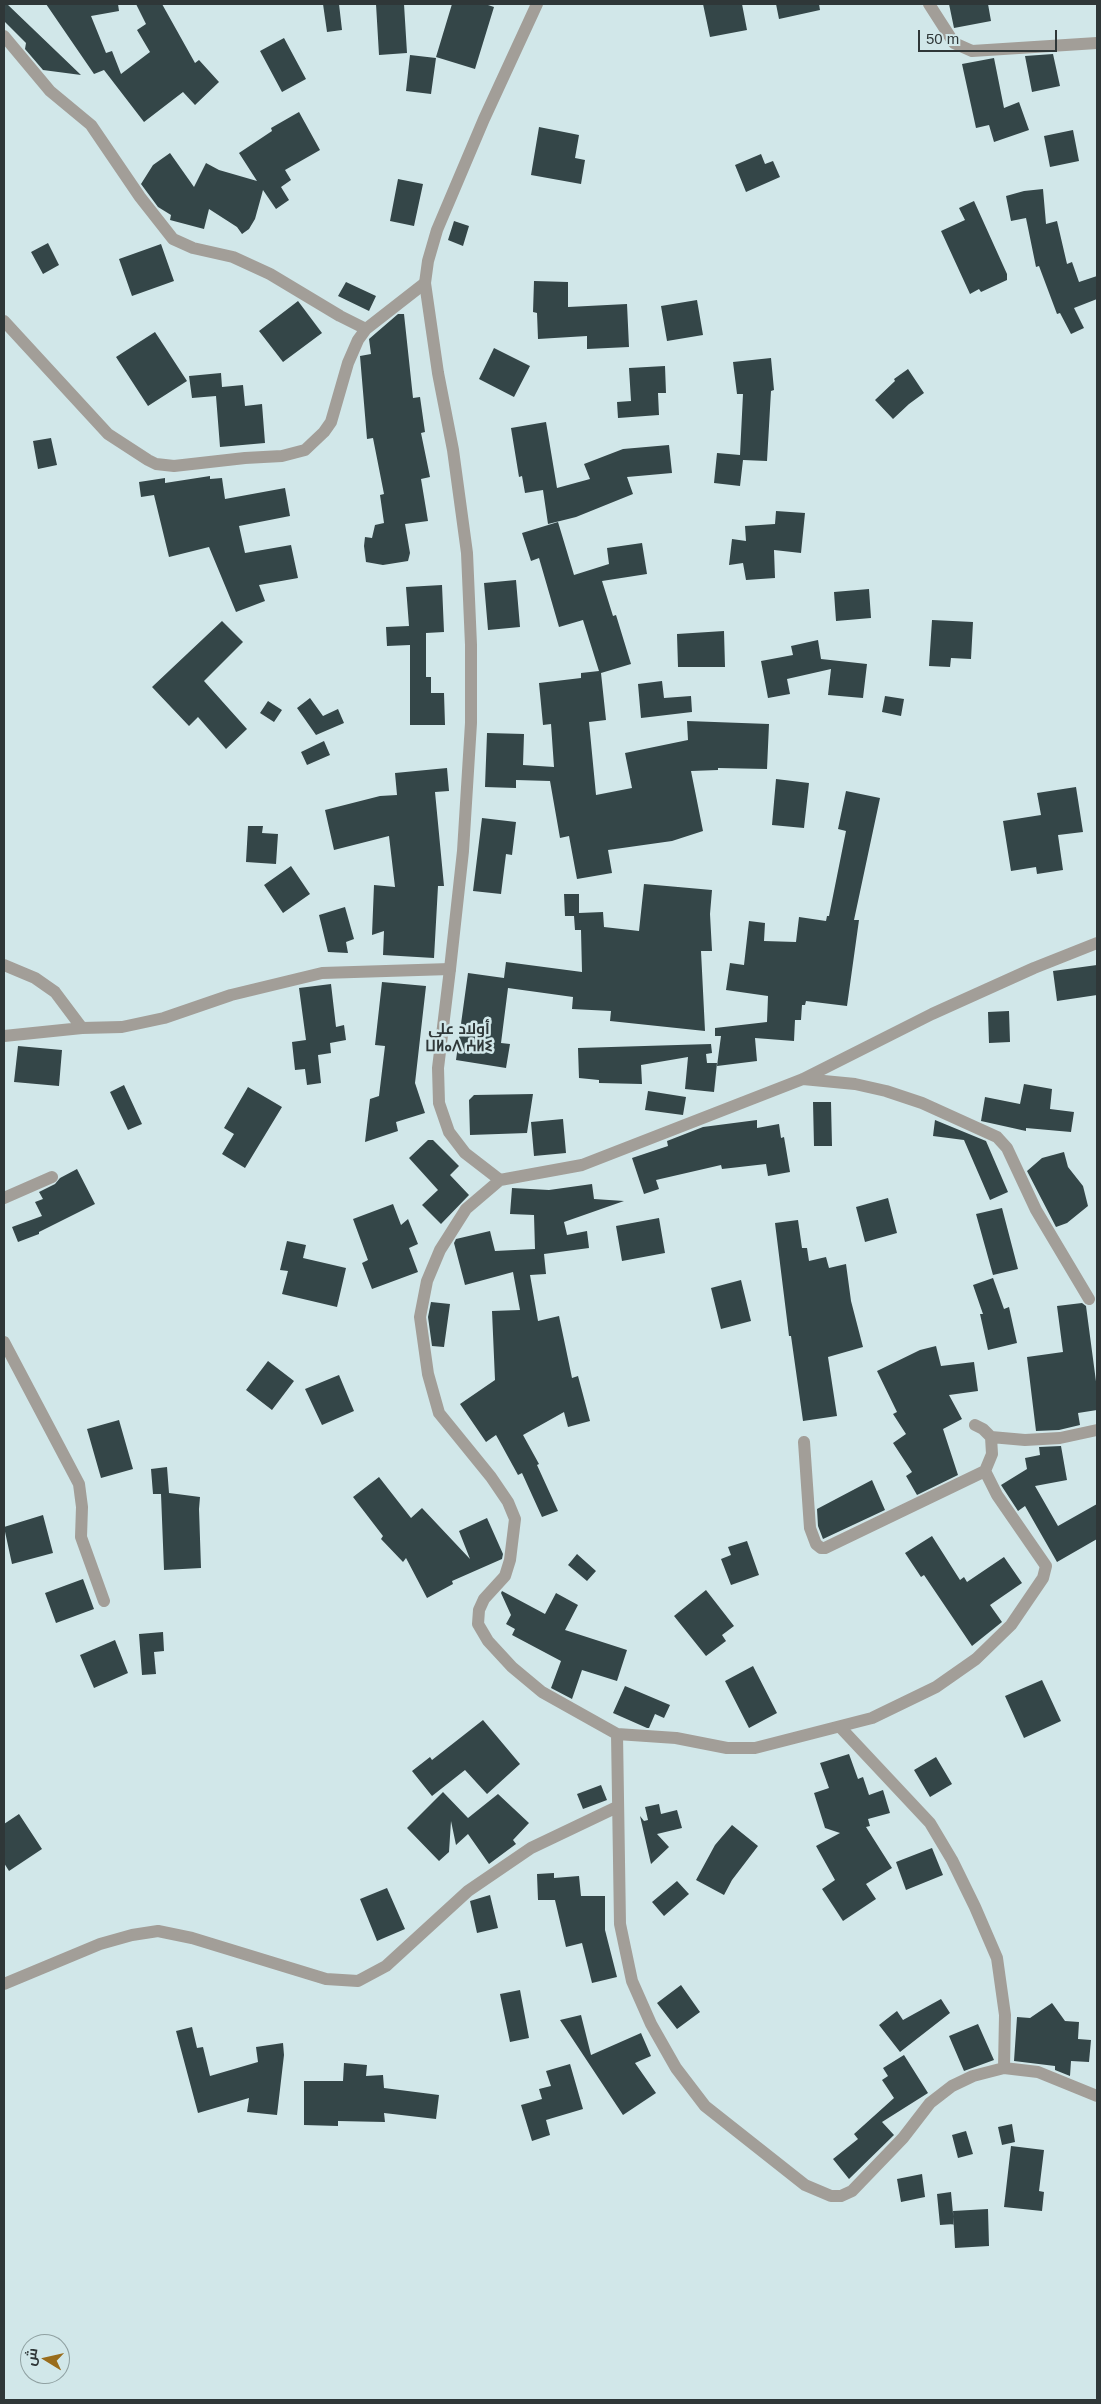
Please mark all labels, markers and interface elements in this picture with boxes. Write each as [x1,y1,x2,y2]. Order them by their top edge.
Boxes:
scale bar [921,20,1060,52]
text: 50 m [926,30,959,47]
district label: أولاد علي ⵡⵍⴰⴷ ⵄⵍⵉ [425,1021,493,1056]
north arrow [20,2334,70,2384]
text: ش [22,2347,40,2367]

